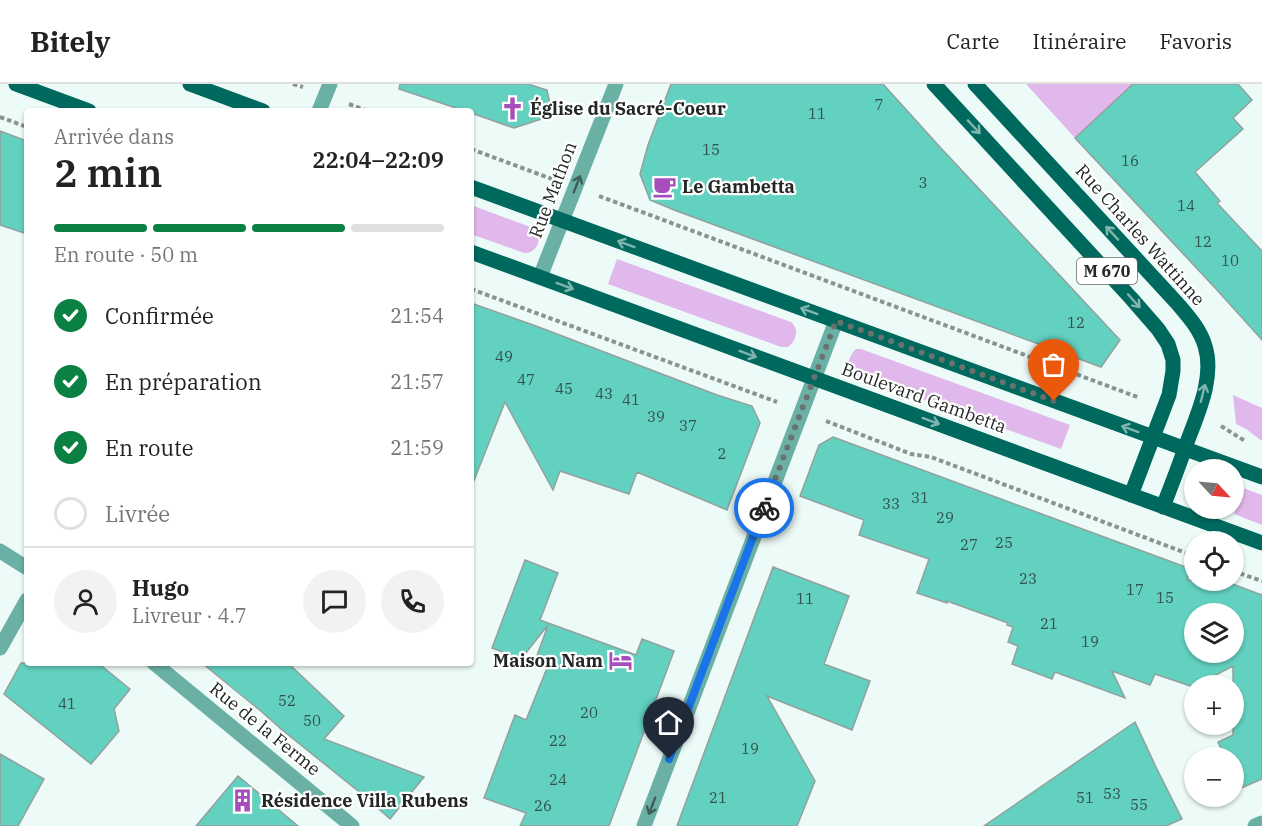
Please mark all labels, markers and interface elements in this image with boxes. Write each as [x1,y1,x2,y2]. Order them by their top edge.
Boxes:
text: Bitely [30,23,111,60]
text: Carte [946,27,1000,55]
text: Itinéraire [1033,27,1126,55]
text: Favoris [1159,27,1232,55]
house number: 7 [874,95,884,114]
church icon: Église du Sacré-Coeur [499,96,525,122]
place label: Église du Sacré-Coeur [530,96,726,120]
house number: 11 [808,104,826,123]
one-way arrow [967,119,981,134]
text: Arrivée dans [54,123,174,150]
street label: Rue Mathon [524,138,581,241]
house number: 15 [702,140,720,159]
text: 22:04–22:09 [312,145,444,174]
text: 2 min [54,147,162,198]
house number: 16 [1121,151,1139,170]
street label: Rue Charles Wattinne [1071,159,1210,310]
house number: 3 [918,173,928,192]
cafe icon: Le Gambetta [651,174,677,200]
one-way arrow [572,175,583,193]
place label: Le Gambetta [682,175,795,198]
house number: 14 [1177,196,1195,215]
one-way arrow [1105,226,1119,241]
house number: 12 [1194,232,1212,251]
one-way arrow [617,237,636,248]
text: En route · 50 m [54,241,198,268]
house number: 10 [1221,251,1239,270]
road number: M 670 [1077,258,1137,284]
one-way arrow [555,282,574,293]
one-way arrow [1127,294,1141,309]
icon: check [54,299,87,332]
text: Confirmée [105,301,214,330]
text: 21:54 [390,302,444,329]
one-way arrow [800,305,819,316]
house number: 12 [1067,313,1085,332]
pin [1028,339,1079,401]
house number: 49 [495,347,513,366]
icon: bag [1037,348,1070,381]
one-way arrow [738,349,757,360]
street label: Boulevard Gambetta [839,357,1010,438]
icon: check [54,365,87,398]
text: En préparation [105,367,262,396]
text: 21:57 [390,368,444,395]
house number: 47 [517,370,535,389]
house number: 45 [555,379,573,398]
house number: 43 [595,384,613,403]
one-way arrow [1198,384,1210,403]
house number: 41 [622,390,640,409]
house number: 39 [647,407,665,426]
house number: 37 [679,416,697,435]
one-way arrow [921,417,940,428]
one-way arrow [1121,422,1140,433]
icon: check [54,431,87,464]
text: En route [105,433,194,462]
text: 21:59 [390,434,444,461]
house number: 2 [717,444,727,463]
north arrow [1184,459,1244,519]
map controls [1184,459,1244,807]
courier [734,478,794,538]
house number: 31 [911,488,929,507]
icon: bike [748,492,781,525]
house number: 33 [882,494,900,513]
text: Livrée [105,499,170,528]
house number: 29 [936,508,954,527]
button: locate [1184,531,1244,591]
house number: 25 [995,533,1013,552]
house number: 27 [960,535,978,554]
house number: 23 [1019,569,1037,588]
button: person [54,570,117,633]
button: chat [303,570,366,633]
button: phone [381,570,444,633]
text: Hugo [132,573,189,602]
house number: 17 [1126,580,1144,599]
house number: 15 [1156,588,1174,607]
house number: 11 [796,589,814,608]
text: Livreur · 4.7 [132,602,247,629]
button: layers [1184,603,1244,663]
house number: 21 [1040,614,1058,633]
house number: 19 [1081,632,1099,651]
hotel icon: Maison Nam [608,648,634,674]
place label: Maison Nam [493,649,604,672]
button: + [1184,675,1244,735]
street label: Rue de la Ferme [205,677,325,780]
house number: 52 [278,691,296,710]
house number: 41 [58,694,76,713]
pin [643,697,694,759]
house number: 20 [580,703,598,722]
icon: home [652,706,685,739]
house number: 50 [303,711,321,730]
house number: 22 [549,731,567,750]
house number: 19 [741,739,759,758]
button: − [1184,747,1244,807]
house number: 24 [549,770,567,789]
house number: 53 [1103,784,1121,803]
building icon: Résidence Villa Rubens [230,788,256,814]
house number: 21 [709,788,727,807]
house number: 51 [1076,788,1094,807]
place label: Résidence Villa Rubens [261,789,468,812]
house number: 55 [1130,795,1148,814]
house number: 26 [534,796,552,815]
one-way arrow [645,796,656,815]

